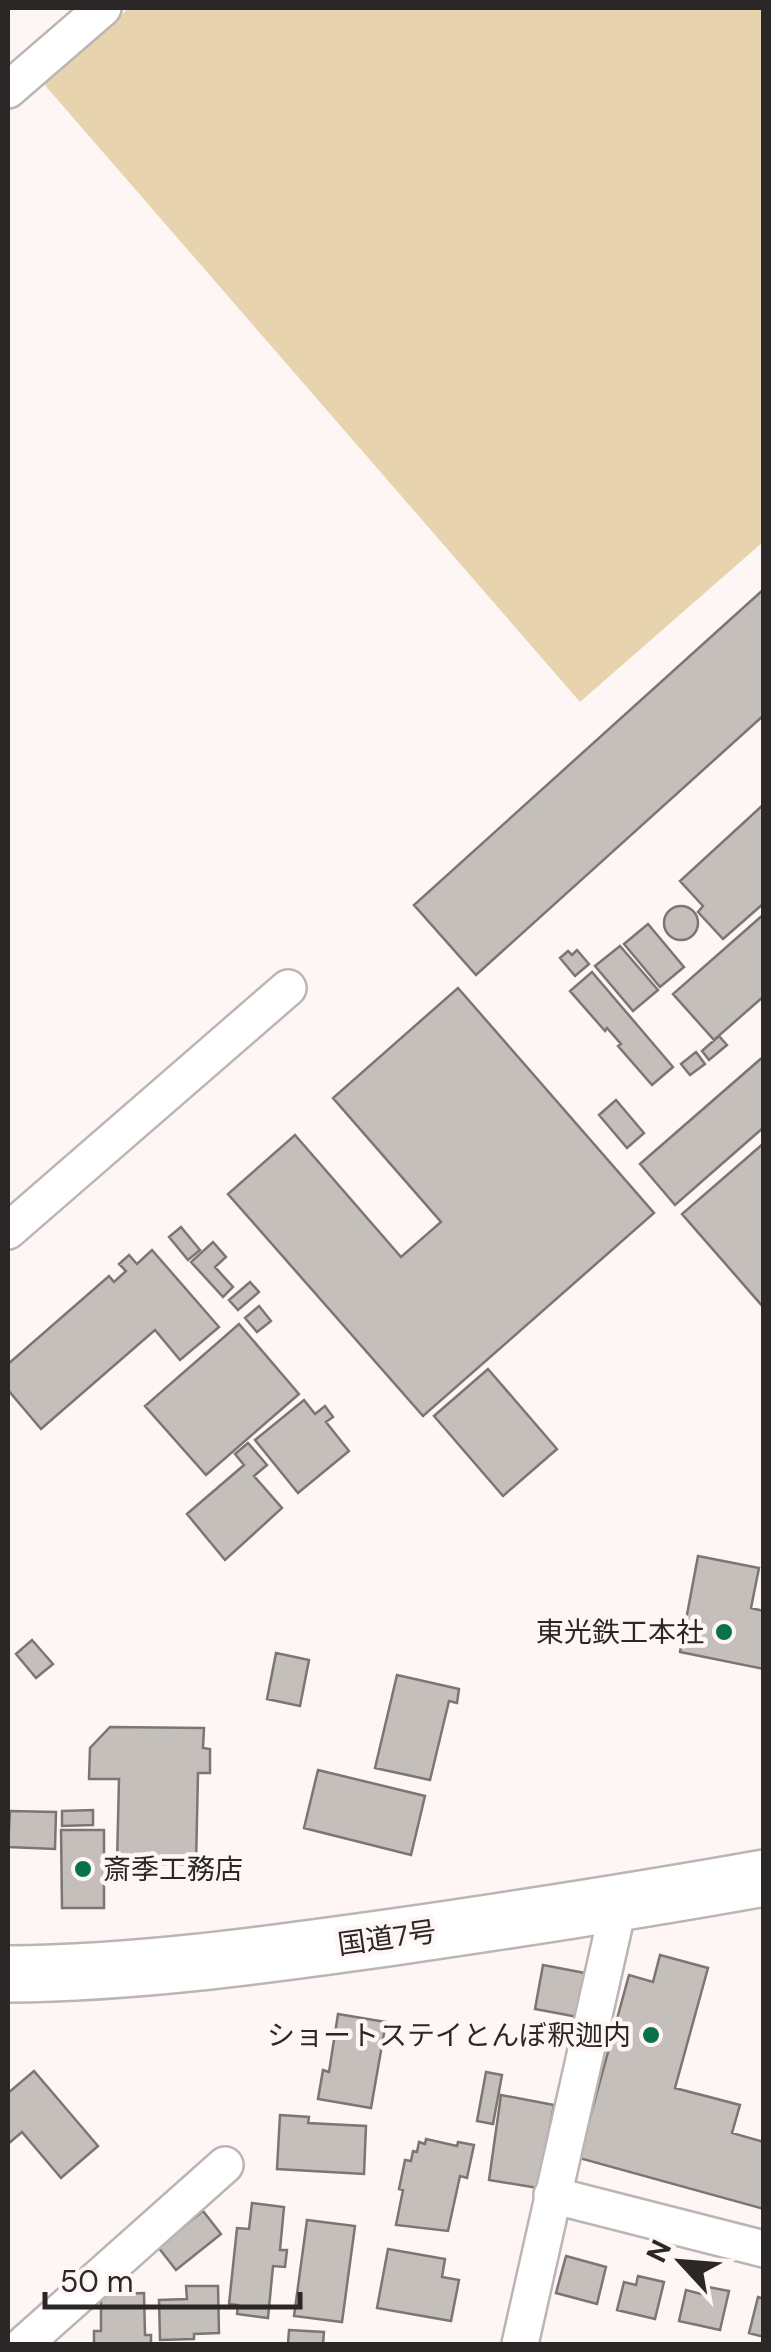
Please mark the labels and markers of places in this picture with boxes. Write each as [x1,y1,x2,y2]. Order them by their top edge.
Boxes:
place label: 東光鉄工本社 [536,1614,704,1651]
marker: 東光鉄工本社 [713,1621,735,1643]
place label: 斎季工務店 [103,1851,243,1888]
marker: 斎季工務店 [72,1858,94,1880]
place label: ショートステイとんぼ釈迦内 [267,2017,631,2054]
marker: ショートステイとんぼ釈迦内 [640,2024,662,2046]

